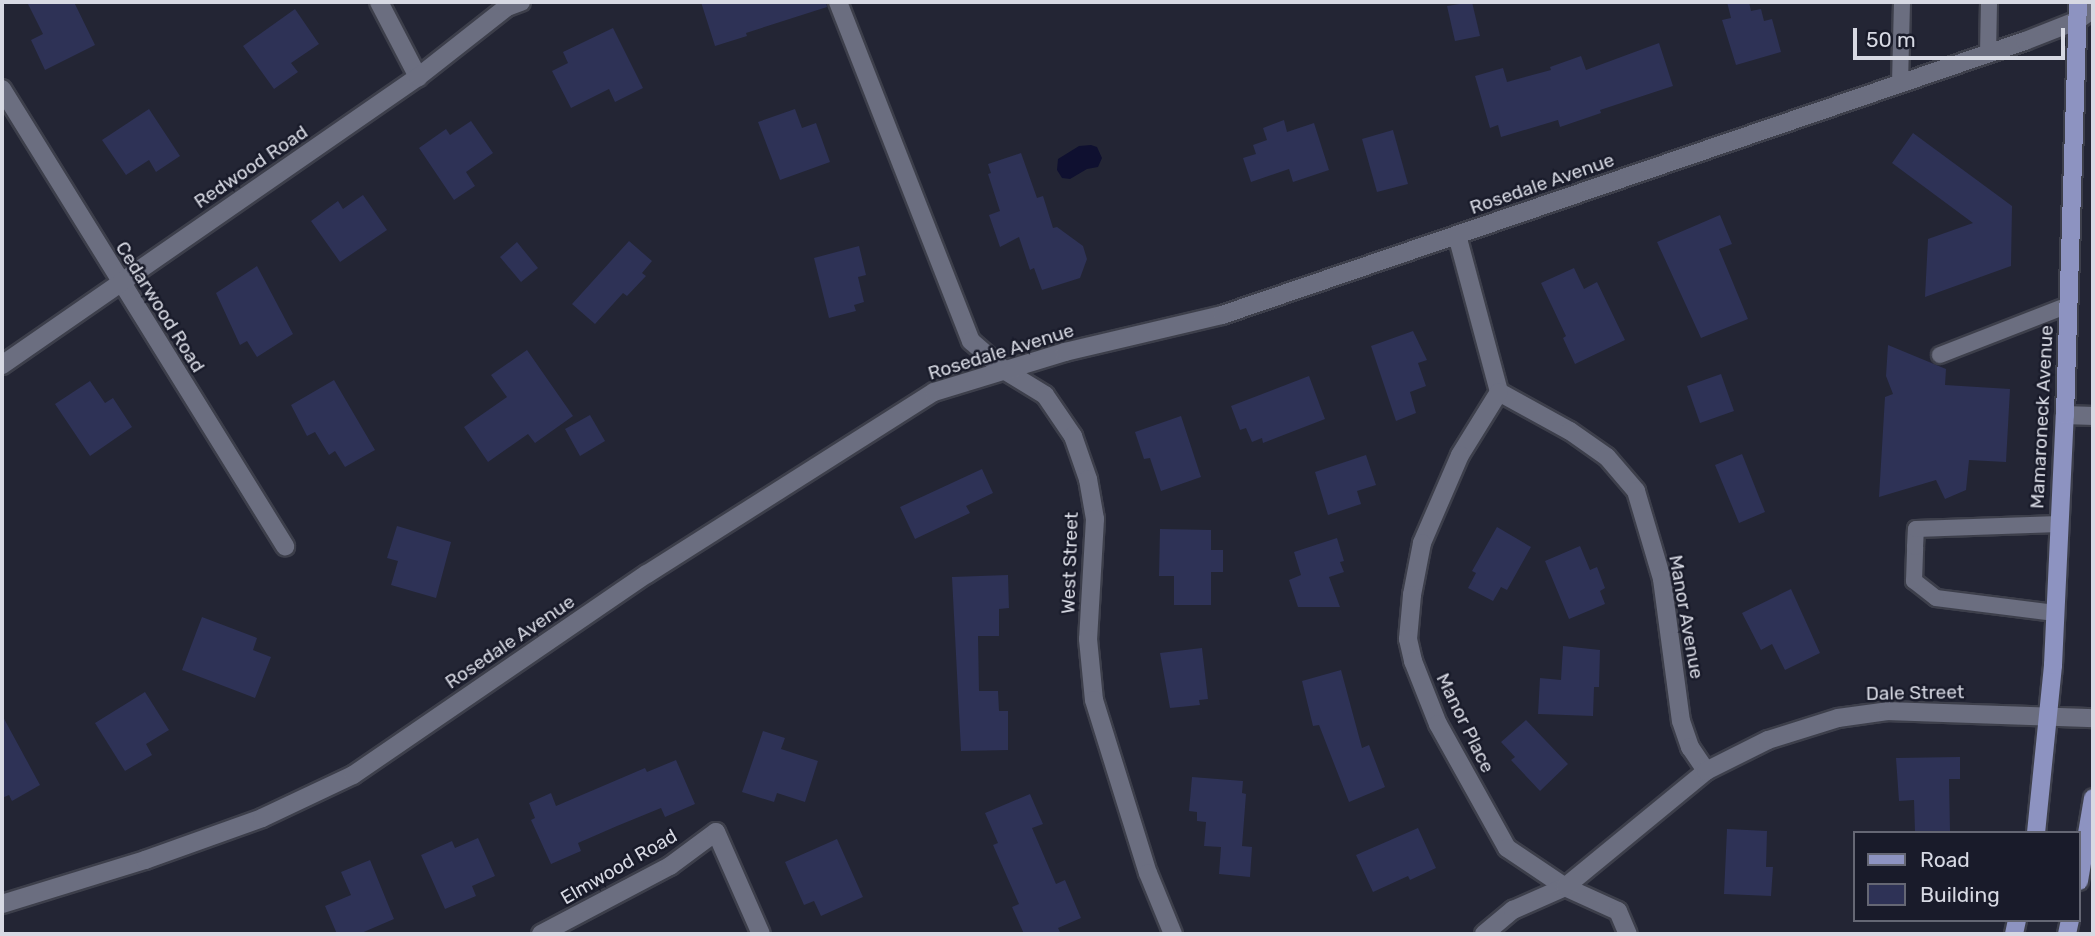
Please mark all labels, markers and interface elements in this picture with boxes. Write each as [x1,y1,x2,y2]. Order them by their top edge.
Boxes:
scale bar [1857,14,2069,58]
text: 50 m [1866,27,1916,52]
street label: Redwood Road [190,121,312,213]
street label: Rosedale Avenue [1467,149,1617,219]
street label: Cedarwood Road [111,237,209,377]
street label: Rosedale Avenue [925,319,1077,385]
street label: Mamaroneck Avenue [2026,324,2058,510]
street label: West Street [1057,512,1083,614]
street label: Manor Avenue [1664,553,1708,681]
street label: Rosedale Avenue [441,590,579,694]
street label: Manor Place [1431,669,1499,777]
street label: Dale Street [1866,681,1964,705]
street label: Elmwood Road [557,824,681,910]
legend [1854,831,2081,922]
text: Road [1920,847,1970,872]
text: Building [1920,882,2000,907]

